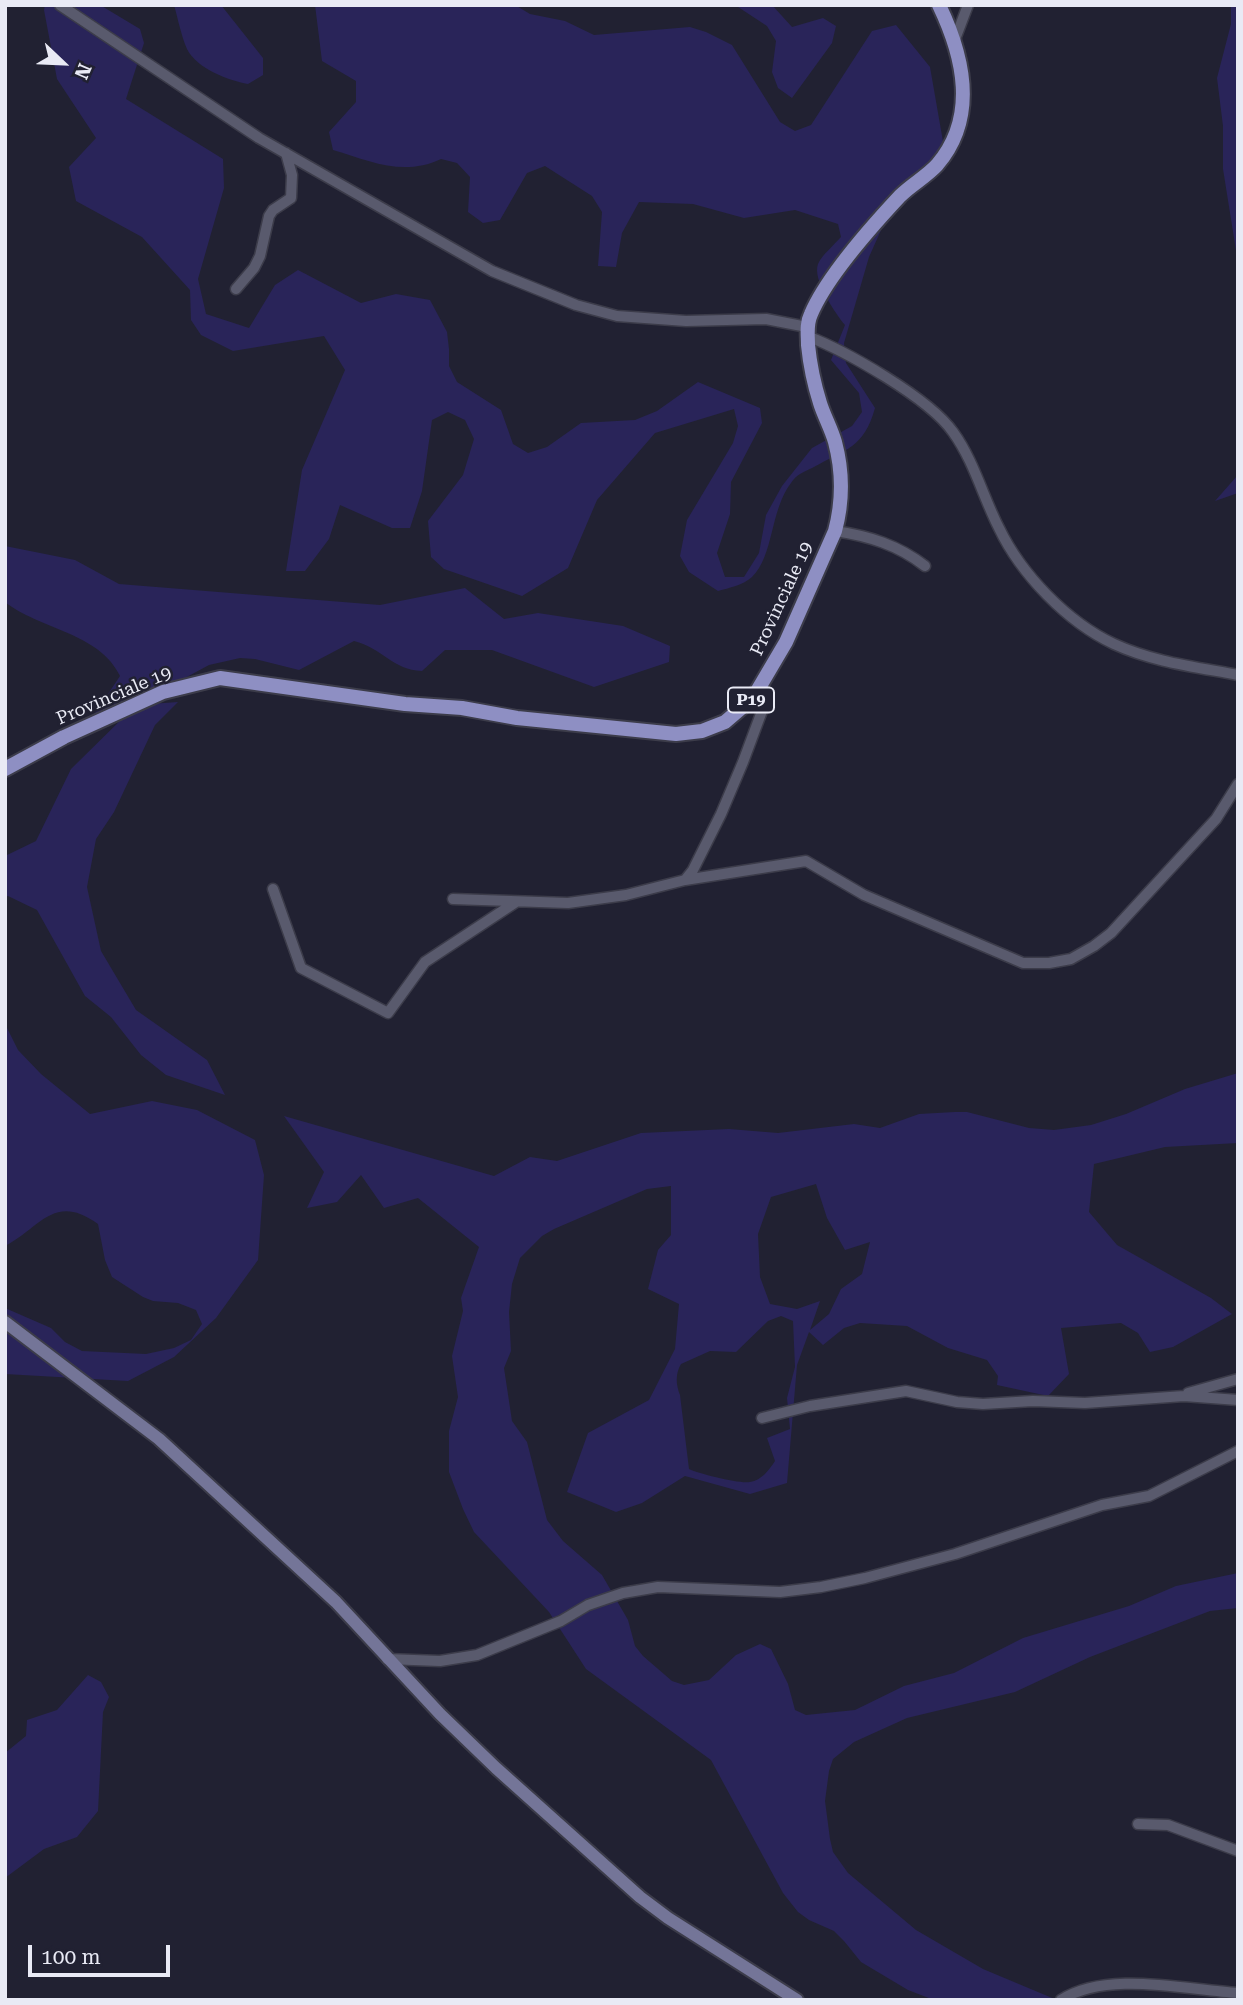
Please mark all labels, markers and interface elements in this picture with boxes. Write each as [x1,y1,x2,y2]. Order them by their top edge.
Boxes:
north arrow [28,28,98,98]
text: N [69,60,96,83]
street label: Provinciale 19 [746,539,818,659]
street label: Provinciale 19 [53,662,175,730]
road number: P19 [728,688,774,712]
scale bar [32,1932,173,1976]
text: 100 m [41,1945,101,1969]

